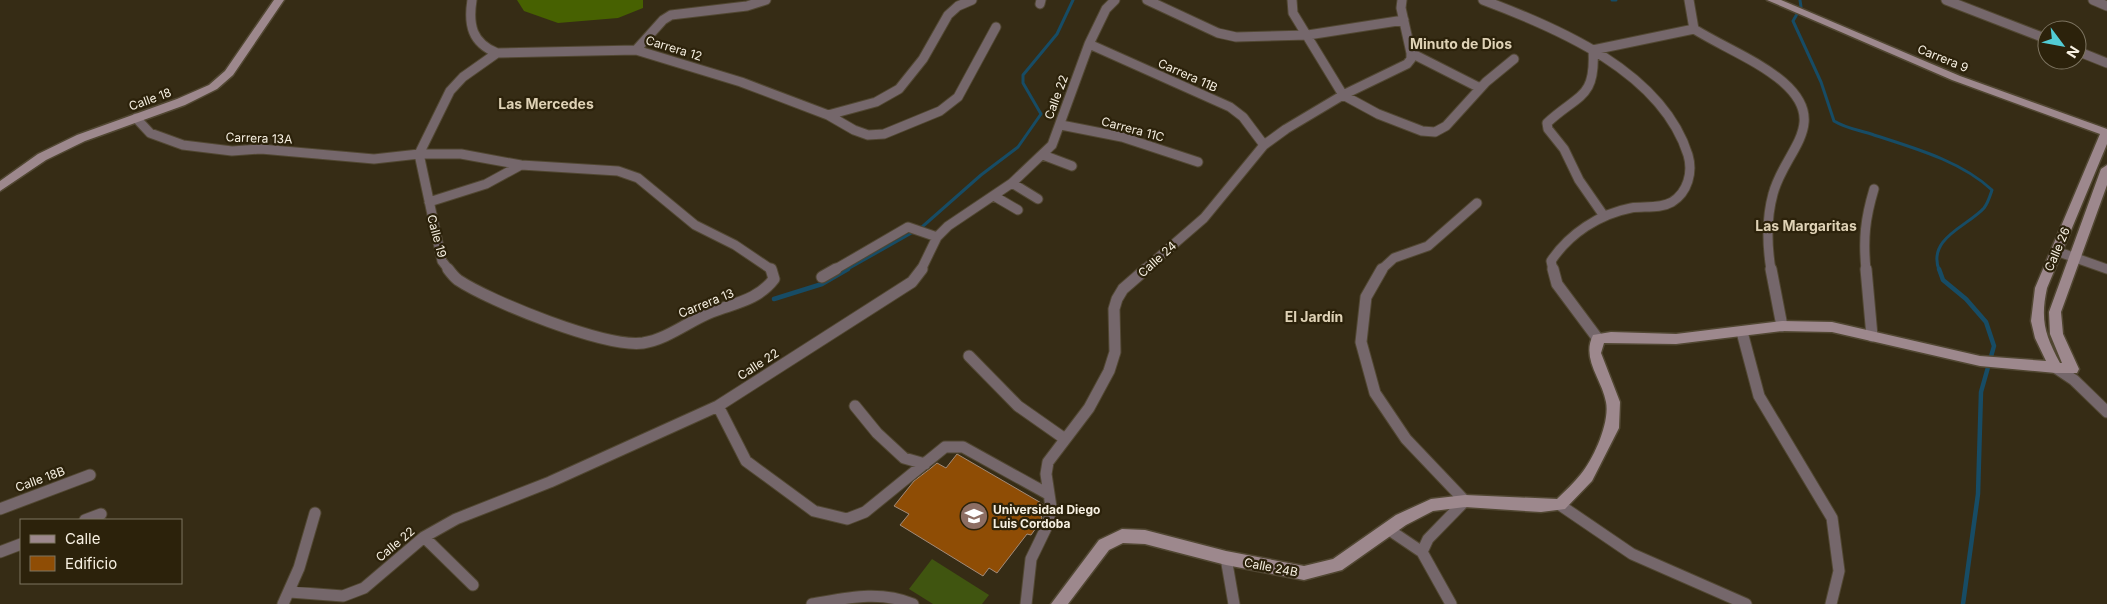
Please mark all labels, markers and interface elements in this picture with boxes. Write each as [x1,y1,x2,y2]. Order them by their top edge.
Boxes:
north arrow [2037,20,2087,70]
street label: Carrera 12 [644,32,704,64]
district label: Minuto de Dios [1410,35,1512,52]
street label: Carrera 9 [1915,41,1971,75]
text: N [2063,43,2083,61]
street label: Carrera 11B [1156,55,1220,95]
street label: Calle 22 [1041,73,1071,121]
street label: Calle 18 [127,84,173,114]
district label: Las Mercedes [498,95,594,112]
street label: Carrera 11C [1100,113,1166,145]
street label: Carrera 13A [225,129,293,147]
street label: Calle 19 [424,213,450,259]
district label: Las Margaritas [1755,217,1857,234]
street label: Calle 26 [2041,225,2073,273]
street label: Calle 24 [1135,238,1180,280]
street label: Carrera 13 [676,285,736,321]
district label: El Jardín [1285,308,1343,325]
street label: Calle 22 [734,345,782,383]
street label: Calle 18B [13,463,67,495]
school or university icon: Universidad Diego Luis Cordoba [959,501,989,531]
place label: Universidad Diego Luis Cordoba [993,502,1100,531]
legend [20,519,182,584]
street label: Calle 22 [372,523,418,565]
text: Calle [65,529,100,548]
text: Edificio [65,554,117,573]
street label: Calle 24B [1243,554,1299,580]

